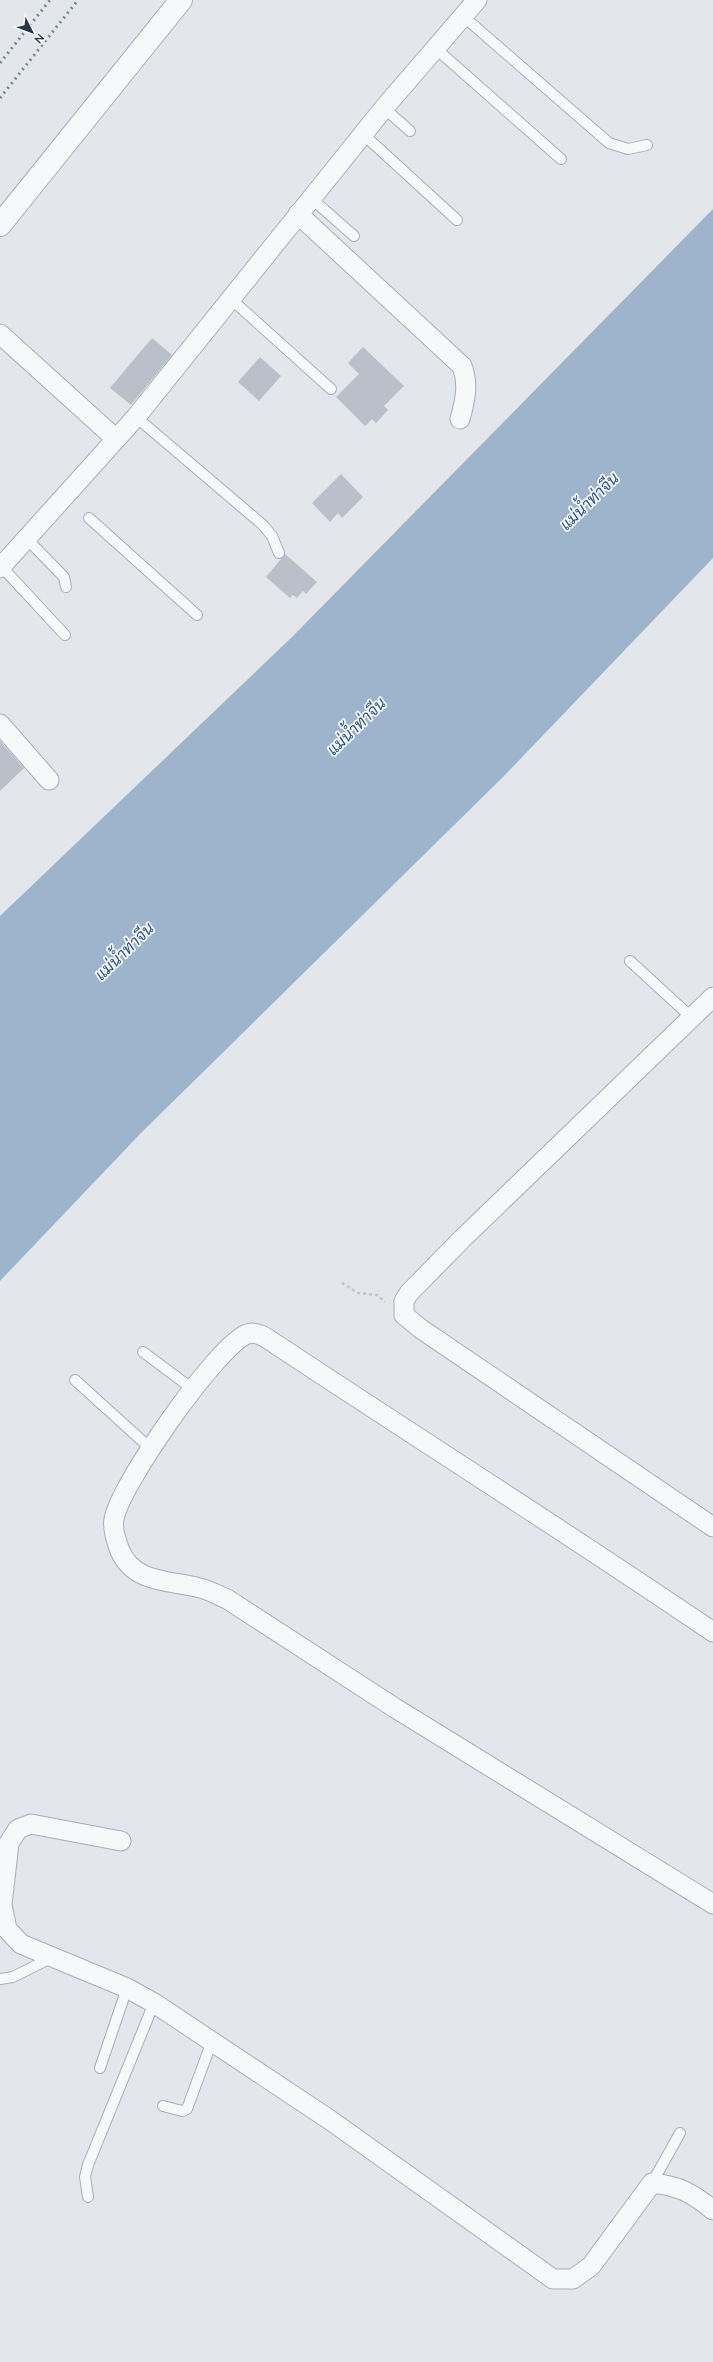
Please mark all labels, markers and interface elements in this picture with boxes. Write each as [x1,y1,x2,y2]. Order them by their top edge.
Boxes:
north arrow [12,12,52,52]
text: N [31,31,47,46]
water label: แม่น้ำท่าจีน [553,465,623,534]
water label: แม่น้ำท่าจีน [320,690,390,759]
water label: แม่น้ำท่าจีน [88,915,158,984]

